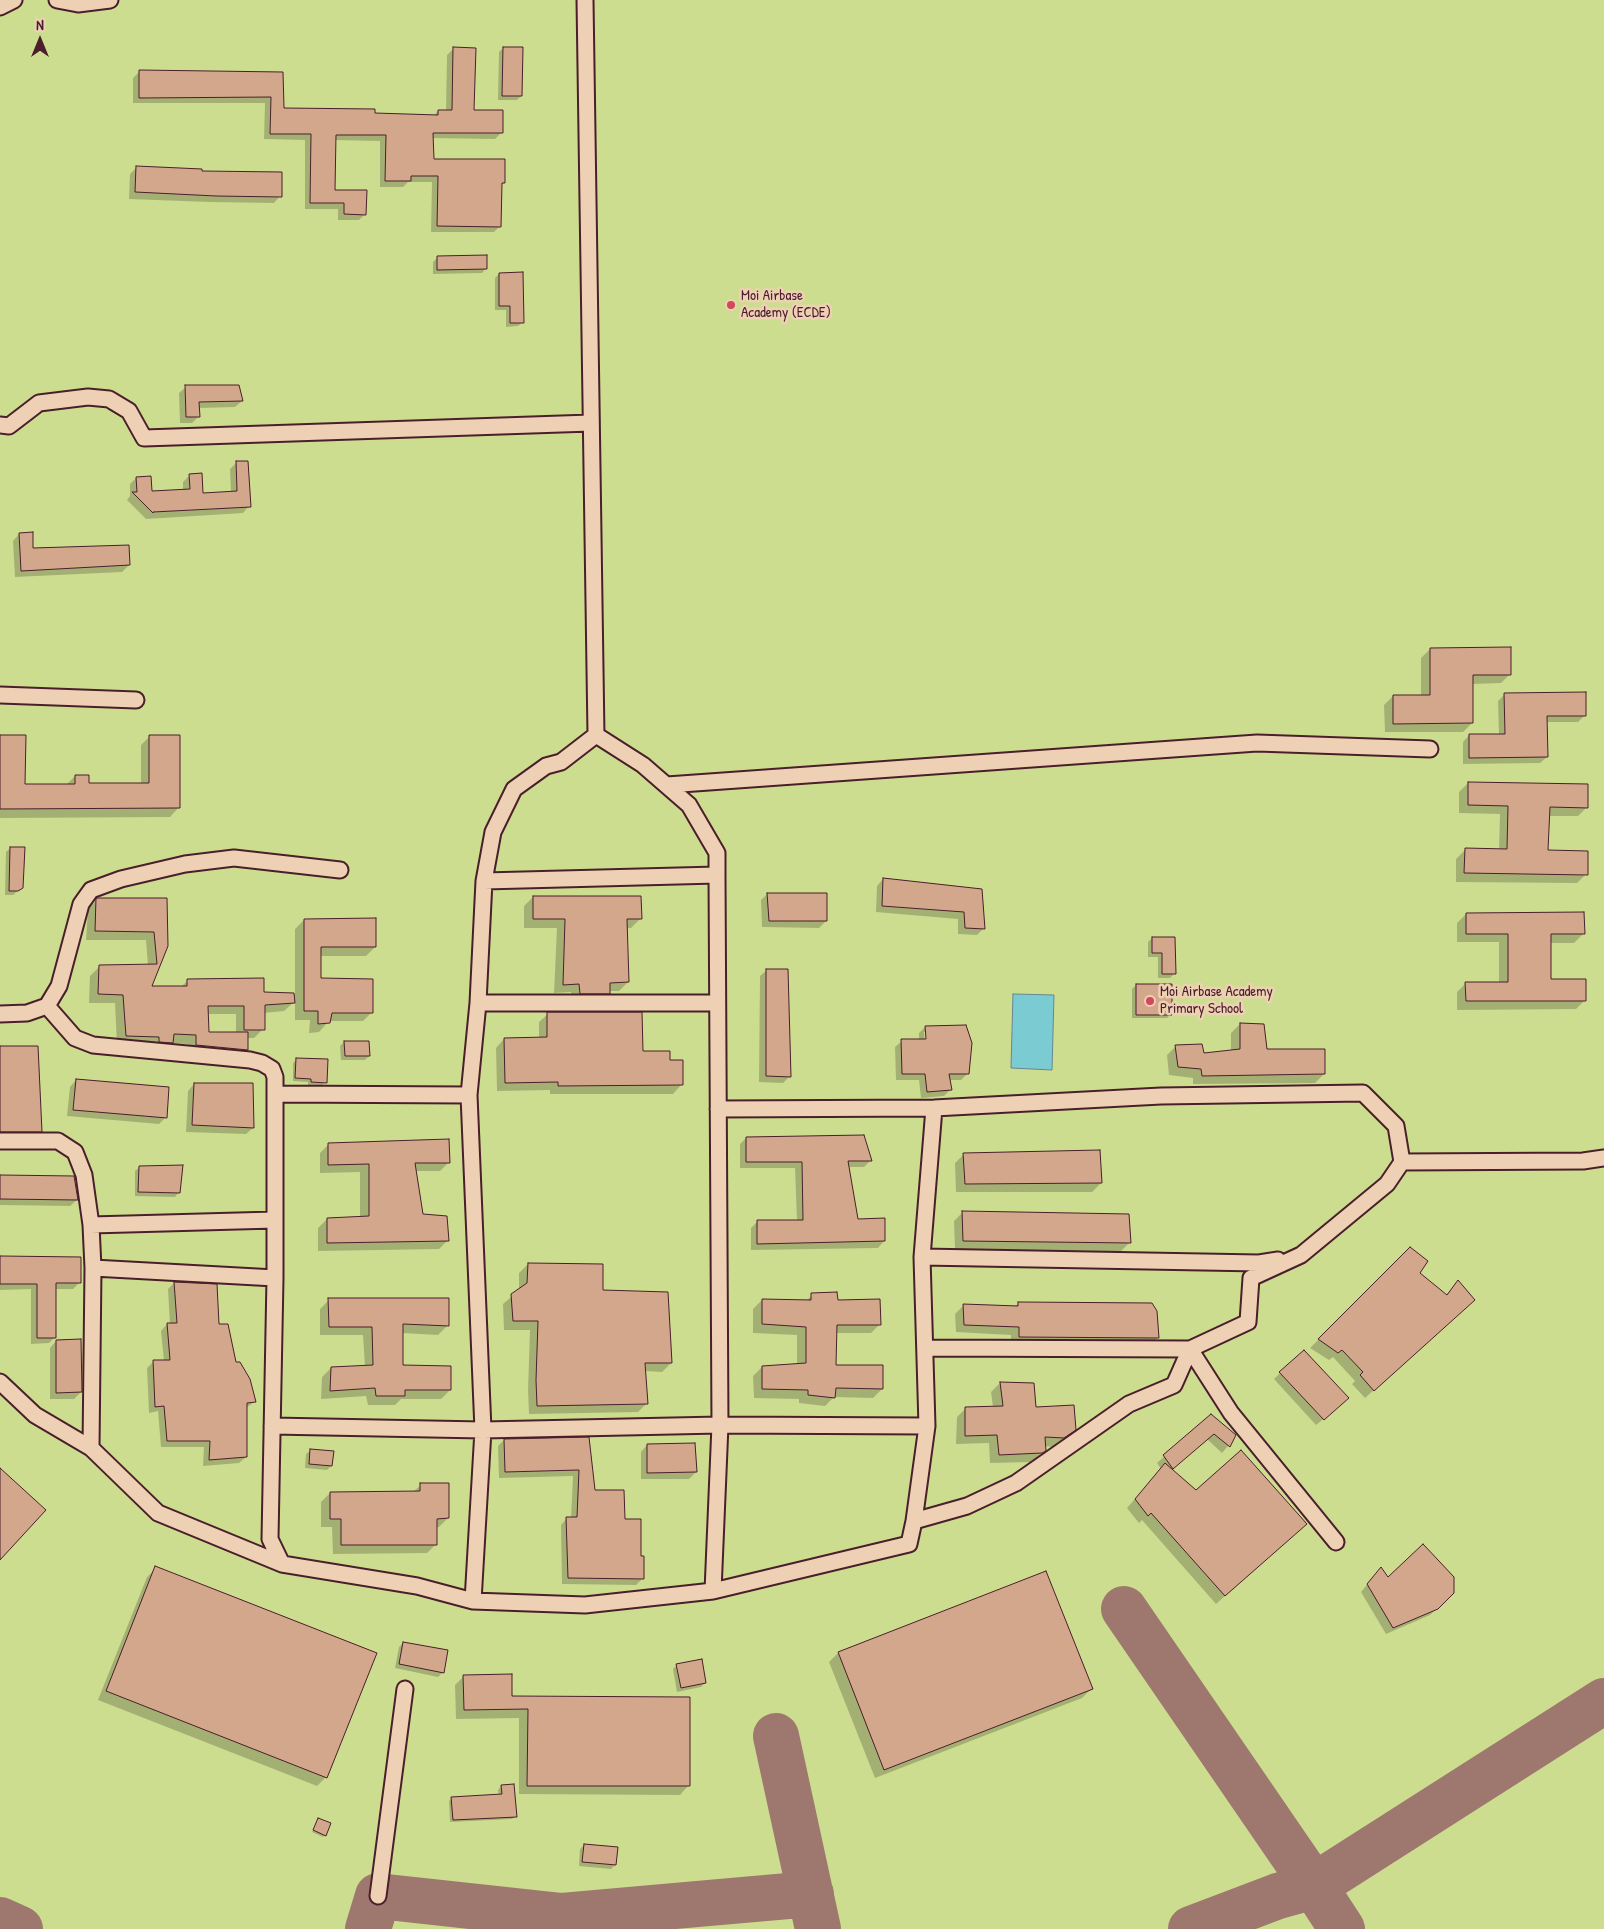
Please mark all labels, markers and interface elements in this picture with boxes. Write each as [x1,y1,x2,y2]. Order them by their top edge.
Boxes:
north arrow [15,15,65,65]
text: N [36,15,44,34]
place label: Moi Airbase Academy (ECDE) [741,287,831,322]
marker: Moi Airbase Academy (ECDE) [725,299,737,311]
place label: Moi Airbase Academy Primary School [1160,983,1273,1018]
marker: Moi Airbase Academy Primary School [1144,995,1156,1007]

